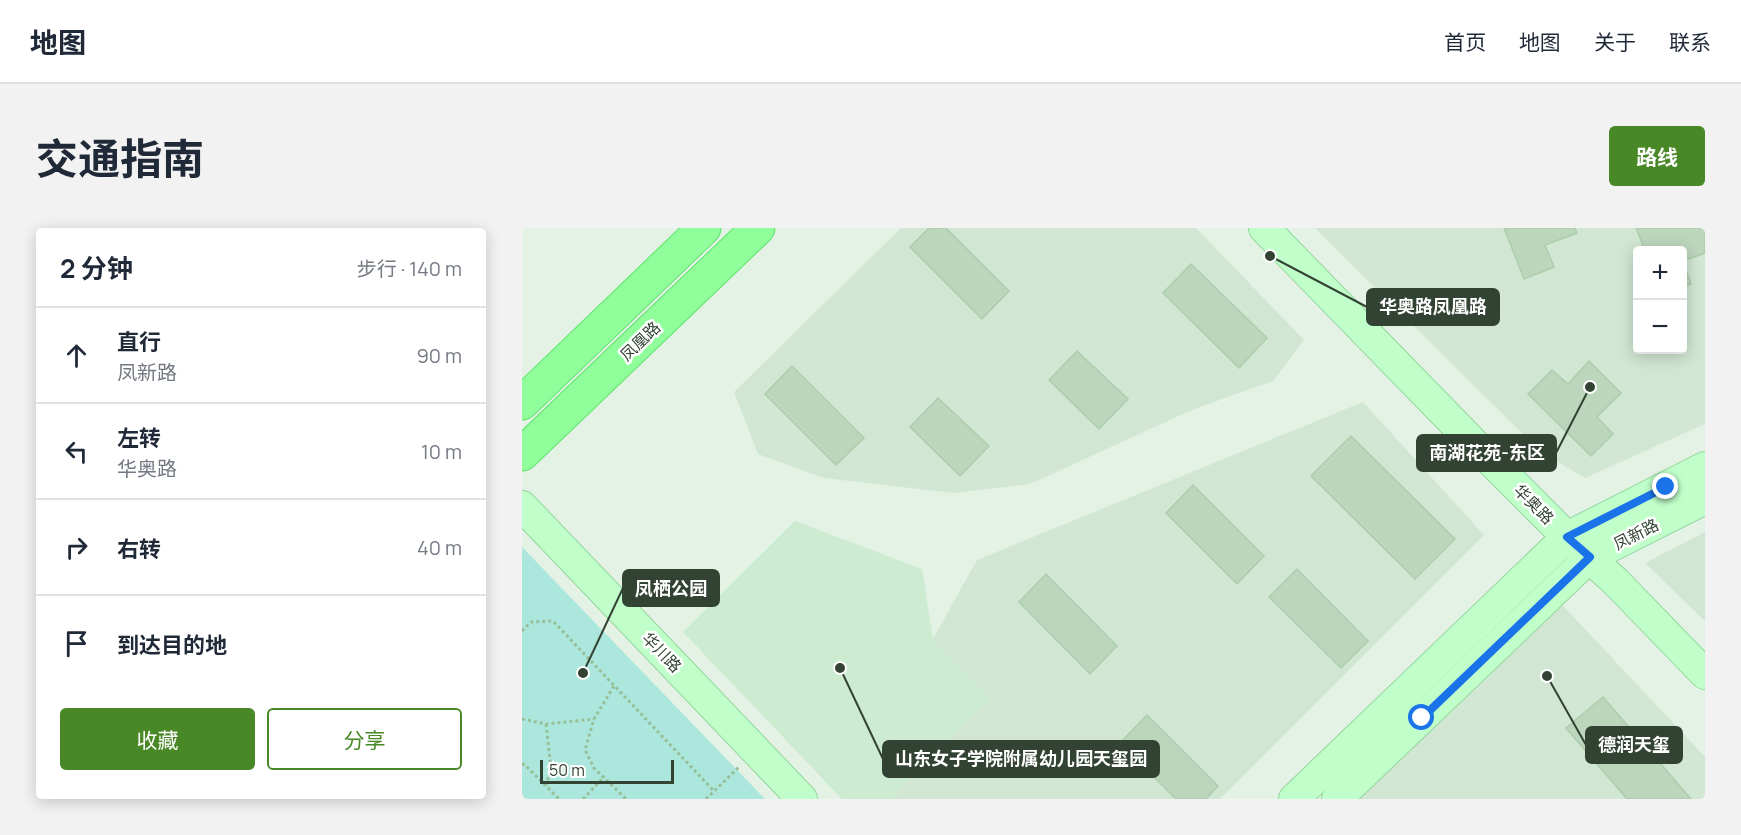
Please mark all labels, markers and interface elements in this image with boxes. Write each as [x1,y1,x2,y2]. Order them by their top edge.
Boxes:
text: 地图 [30,23,86,61]
text: 首页 [1444,28,1486,56]
text: 地图 [1519,28,1561,56]
text: 关于 [1594,28,1636,56]
text: 联系 [1669,28,1711,56]
button: 路线 [1609,126,1705,186]
text: 交通指南 [36,129,204,187]
map controls [1633,246,1687,354]
button: + [1633,246,1687,300]
text: 2 分钟 [60,250,133,286]
text: 步行 · 140 m [357,255,462,282]
callout: 华奥路凤凰路 [1367,289,1499,325]
text: 华奥路凤凰路 [1379,294,1487,318]
button: − [1633,300,1687,354]
street label: 凤凰路 [615,316,665,366]
text: 直行 [117,327,161,357]
icon: ahead [60,339,93,372]
text: 90 m [416,342,462,369]
text: 凤新路 [117,359,177,386]
text: 左转 [117,423,161,453]
icon: left [60,435,93,468]
callout: 南湖花苑-东区 [1417,435,1556,471]
text: 10 m [421,438,462,465]
text: 南湖花苑-东区 [1429,440,1545,464]
text: 华奥路 [117,455,177,482]
route end [1652,473,1678,499]
street label: 华奥路 [1509,479,1559,529]
street label: 凤新路 [1610,513,1662,555]
icon: right [60,531,93,564]
text: 右转 [117,534,161,564]
text: 40 m [417,534,462,561]
callout: 凤栖公园 [623,570,719,606]
text: 凤栖公园 [635,576,707,600]
icon: arrive [60,627,93,660]
street label: 华川路 [637,627,687,677]
text: 到达目的地 [117,630,227,660]
route start [1408,704,1434,730]
button: 收藏 [60,708,255,770]
button: 分享 [267,708,462,770]
callout: 德润天玺 [1586,727,1682,763]
text: 德润天玺 [1598,732,1670,756]
callout: 山东女子学院附属幼儿园天玺园 [883,741,1159,777]
text: 山东女子学院附属幼儿园天玺园 [895,746,1147,770]
scale bar [540,757,674,784]
text: 50 m [549,759,585,781]

